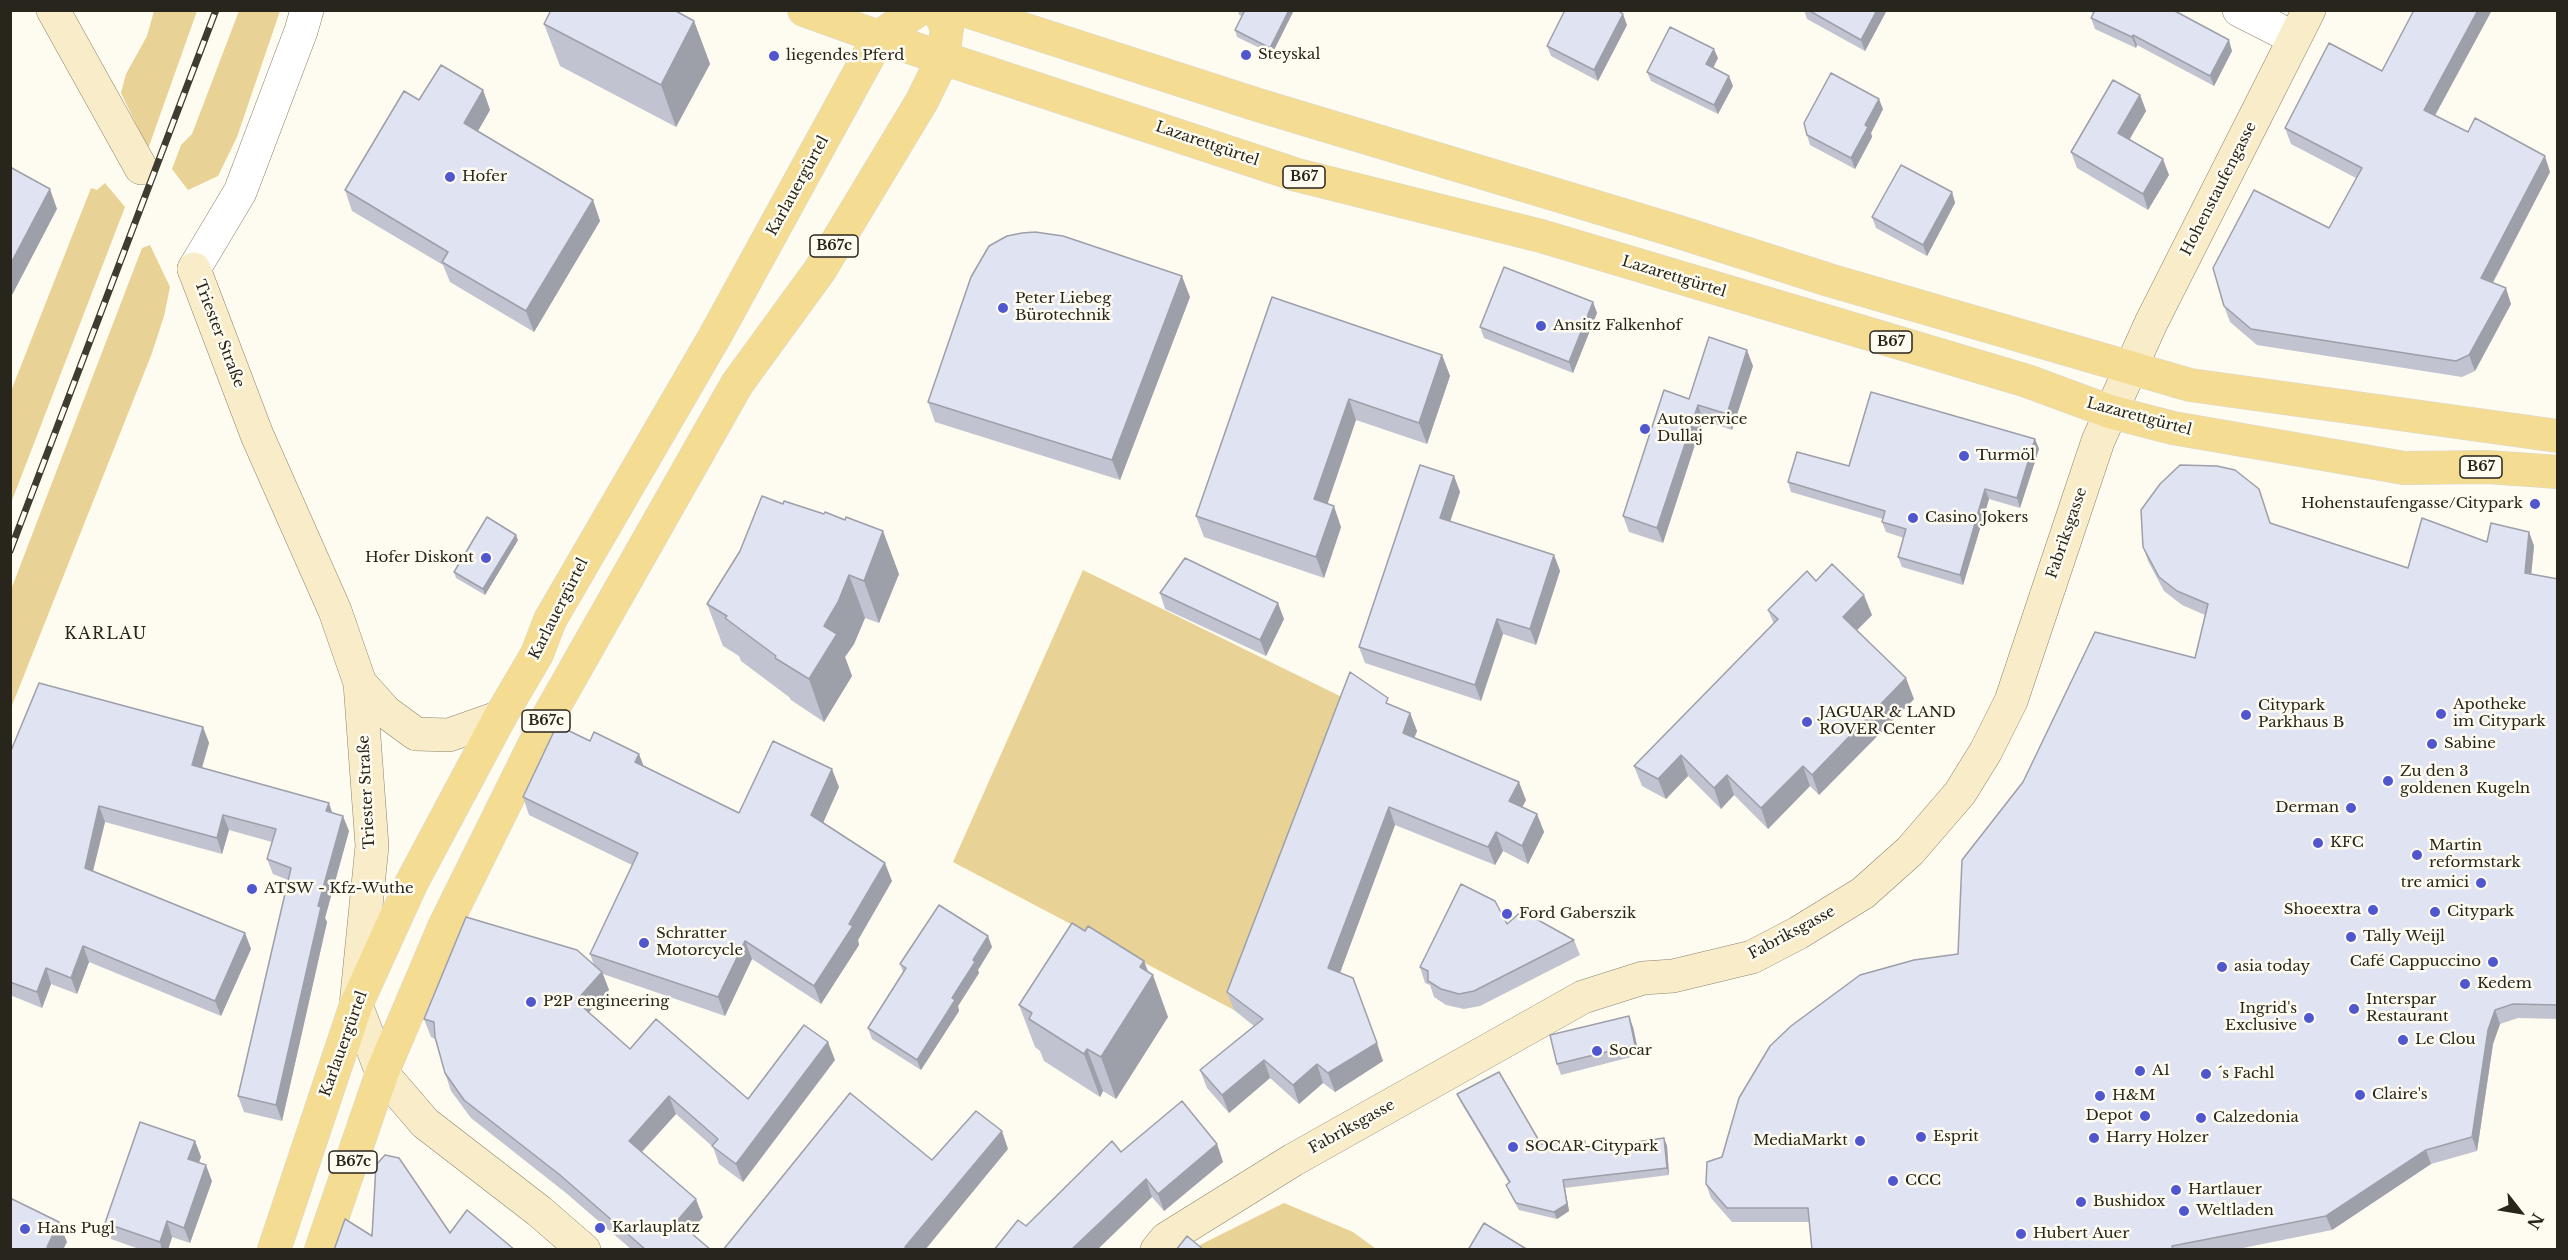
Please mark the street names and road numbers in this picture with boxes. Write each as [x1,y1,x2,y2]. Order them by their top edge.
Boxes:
street label: Lazarettgürtel [1153,118,1261,170]
street label: Hohenstaufengasse [2177,119,2261,259]
street label: Karlauergürtel [763,133,833,239]
road number: B67 [1283,166,1325,188]
road number: B67c [810,235,858,257]
street label: Lazarettgürtel [1620,253,1728,301]
street label: Triester Straße [190,278,248,390]
road number: B67 [1870,331,1912,353]
street label: Lazarettgürtel [2084,394,2194,440]
road number: B67 [2460,456,2502,478]
street label: Fabriksgasse [2043,485,2091,581]
street label: Karlauergürtel [526,555,592,663]
road number: B67c [522,710,570,732]
street label: Triester Straße [355,735,379,849]
street label: Fabriksgasse [1746,903,1838,963]
street label: Karlauergürtel [316,989,372,1099]
street label: Fabriksgasse [1306,1096,1398,1158]
road number: B67c [329,1151,377,1173]

